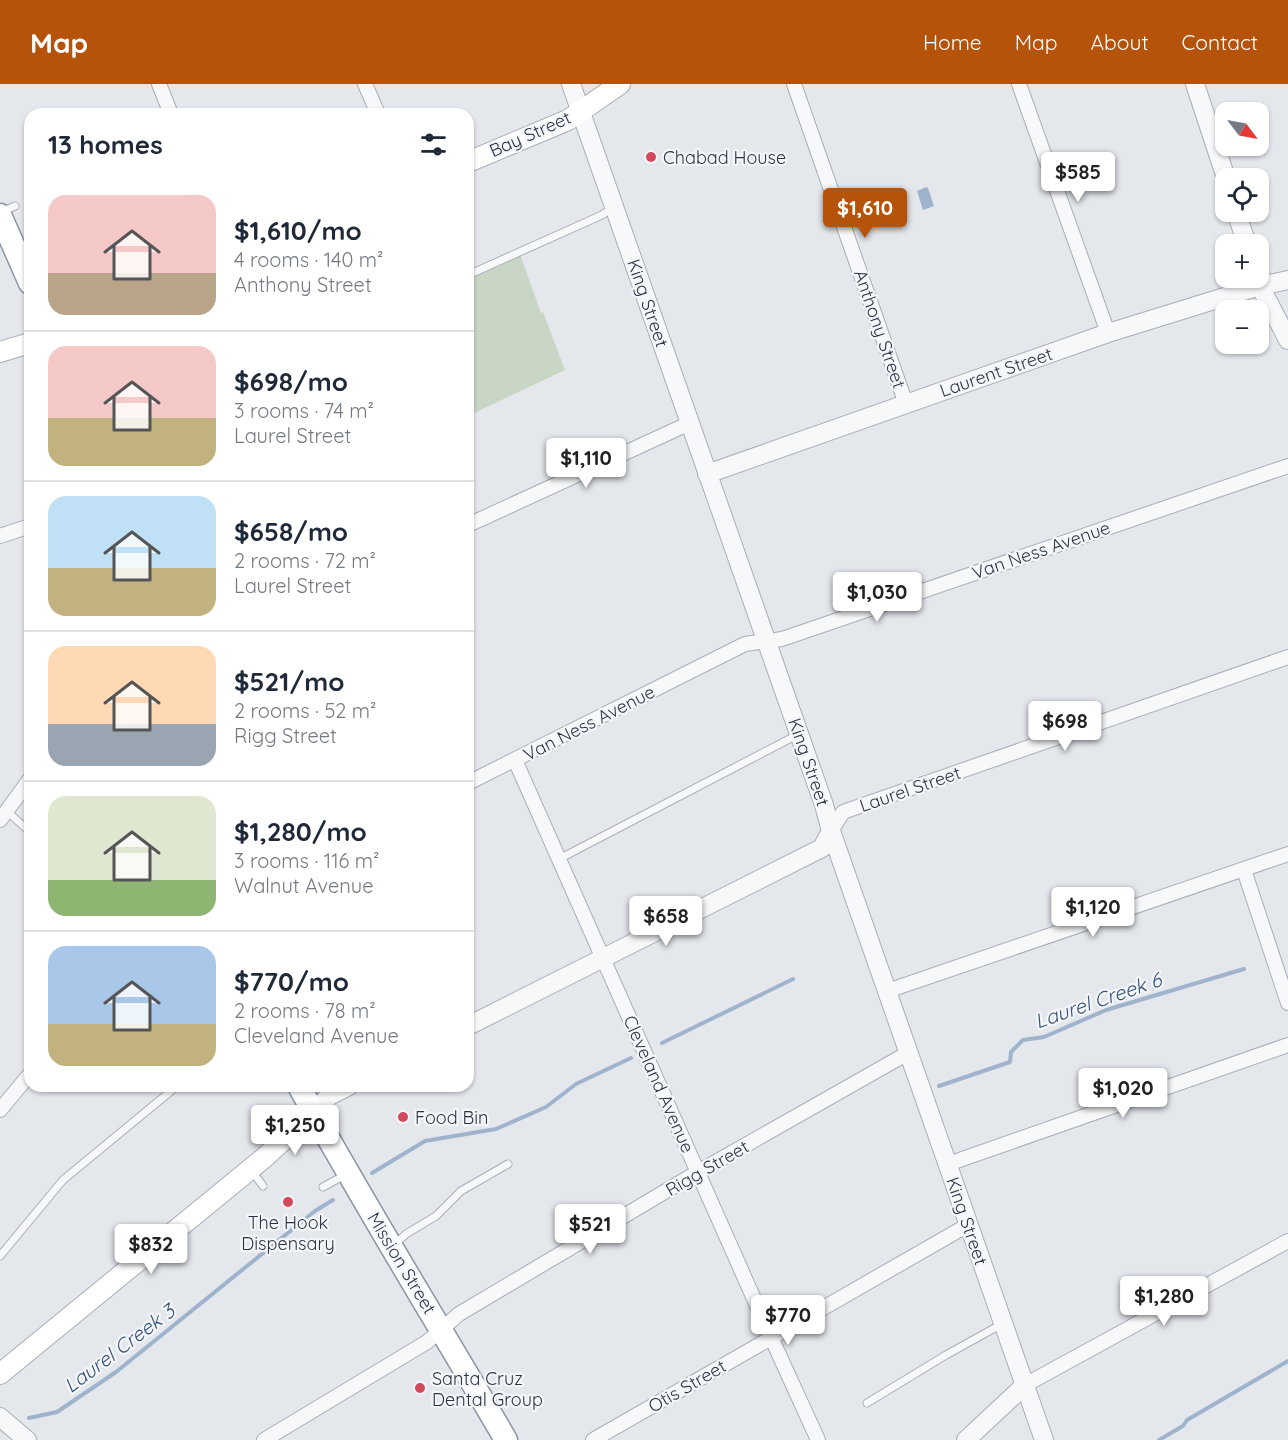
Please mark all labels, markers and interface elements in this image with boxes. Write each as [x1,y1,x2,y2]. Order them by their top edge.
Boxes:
text: Map [30,25,88,60]
text: Home [923,29,982,55]
text: Map [1015,29,1058,55]
text: About [1091,29,1149,55]
text: Contact [1182,29,1258,55]
north arrow [1215,102,1269,156]
map controls [1215,102,1269,354]
street label: Bay Street [486,106,574,162]
text: 13 homes [48,128,163,161]
icon: filters [417,128,450,161]
place label: Chabad House [663,146,786,169]
marker: Chabad House [644,150,658,164]
pin: $585 [1042,152,1114,203]
text: $585 [1055,159,1101,184]
button: locate [1215,168,1269,222]
pin: $1,610 [816,188,914,239]
text: $1,610 [837,195,893,220]
text: $1,610/mo [234,214,362,247]
icon: home [96,219,168,291]
button: + [1215,234,1269,288]
text: 4 rooms · 140 m² [234,247,383,272]
street label: King Street [622,256,674,350]
street label: Anthony Street [849,267,911,391]
text: Anthony Street [234,272,372,297]
button: − [1215,300,1269,354]
street label: Laurent Street [937,342,1055,402]
text: $698/mo [234,365,348,398]
icon: home [96,370,168,442]
text: 3 rooms · 74 m² [234,398,374,423]
text: Laurel Street [234,423,351,448]
pin: $1,110 [537,438,635,489]
text: $1,110 [560,445,612,470]
text: $658/mo [234,515,348,548]
street label: Van Ness Avenue [969,516,1113,584]
icon: home [96,520,168,592]
text: 2 rooms · 72 m² [234,548,376,573]
pin: $1,030 [828,572,926,623]
text: Laurel Street [234,573,351,598]
text: $1,030 [847,579,907,604]
text: $521/mo [234,665,344,698]
icon: home [96,670,168,742]
street label: Van Ness Avenue [519,680,659,766]
text: 2 rooms · 52 m² [234,698,376,723]
pin: $698 [1029,701,1101,752]
text: $698 [1042,708,1088,733]
street label: King Street [783,715,835,809]
text: Rigg Street [234,723,337,748]
street label: Laurel Street [856,761,964,817]
text: $1,280/mo [234,815,367,848]
icon: home [96,820,168,892]
text: 3 rooms · 116 m² [234,848,379,873]
text: Walnut Avenue [234,873,373,898]
pin: $1,120 [1044,887,1142,938]
text: $1,120 [1065,894,1121,919]
pin: $658 [630,896,702,947]
text: $658 [643,903,689,928]
text: $770/mo [234,965,349,998]
water label: Laurel Creek 6 [1031,966,1166,1033]
icon: home [96,970,168,1042]
text: 2 rooms · 78 m² [234,998,376,1023]
street label: Cleveland Avenue [618,1012,700,1156]
text: Cleveland Avenue [234,1023,399,1048]
pin: $1,020 [1074,1068,1172,1119]
text: $1,020 [1092,1075,1154,1100]
pin: $1,250 [246,1105,344,1156]
place label: Food Bin [415,1106,488,1129]
marker: Food Bin [396,1110,410,1124]
text: $1,250 [265,1112,325,1137]
street label: Rigg Street [661,1135,753,1201]
street label: King Street [941,1174,993,1268]
marker: The Hook Dispensary [281,1195,295,1209]
pin: $521 [554,1204,626,1255]
street label: Mission Street [363,1208,441,1318]
place label: The Hook Dispensary [241,1211,335,1255]
text: $521 [569,1211,611,1236]
pin: $832 [115,1224,187,1275]
text: $832 [128,1231,174,1256]
pin: $1,280 [1115,1276,1213,1327]
text: $1,280 [1134,1283,1194,1308]
pin: $770 [752,1295,824,1346]
water label: Laurel Creek 3 [59,1297,181,1398]
text: $770 [765,1302,811,1327]
street label: Otis Street [644,1354,730,1418]
place label: Santa Cruz Dental Group [432,1367,543,1411]
marker: Santa Cruz Dental Group [413,1381,427,1395]

